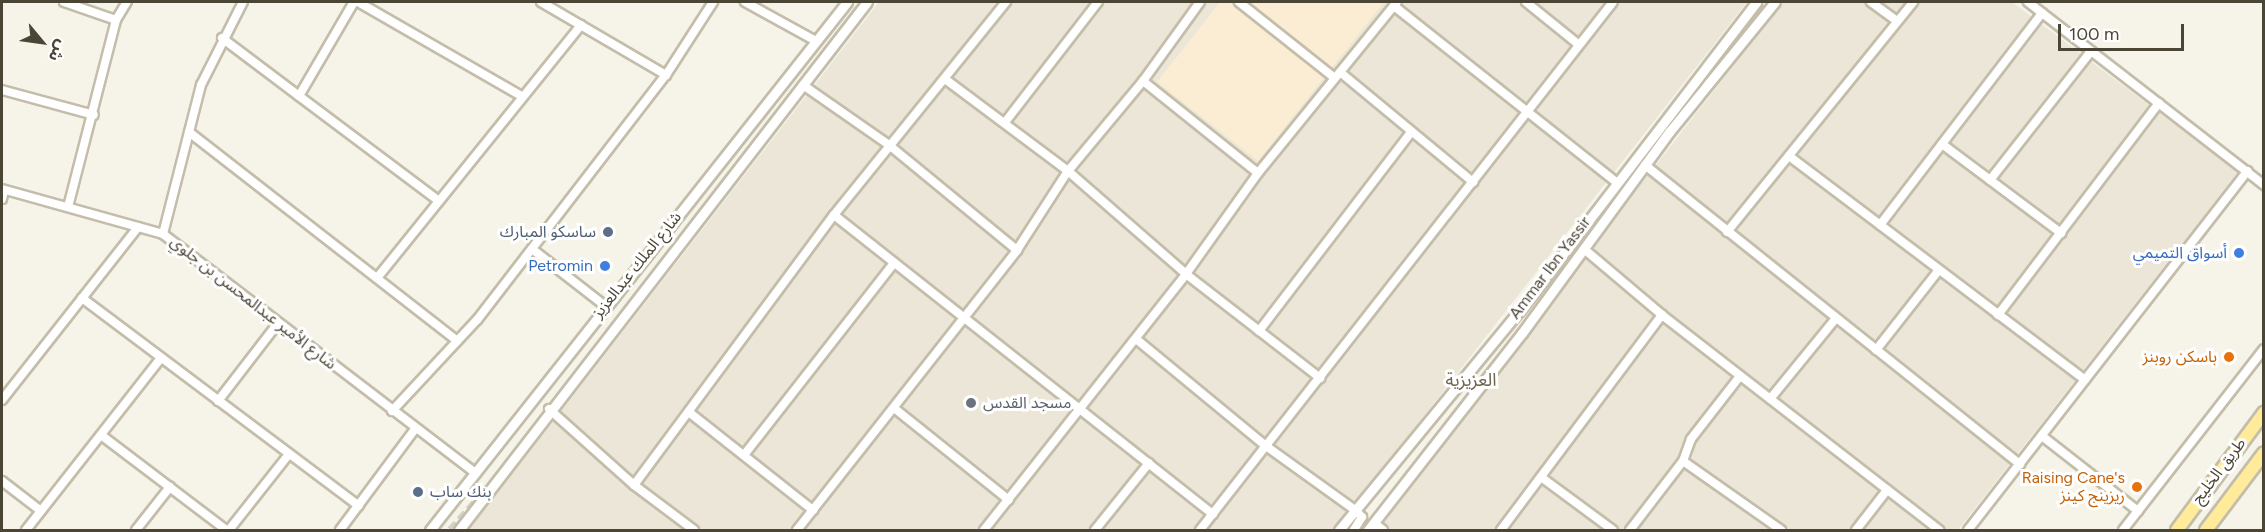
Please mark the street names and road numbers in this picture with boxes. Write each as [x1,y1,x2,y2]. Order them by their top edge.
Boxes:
street label: شارع الملك عبدالعزيز [588,208,686,322]
street label: Ammar Ibn Yassir [1505,213,1595,323]
street label: شارع الأمير عبدالمحسن بن جلوي [166,232,340,374]
street label: طريق الخليج [2188,434,2250,508]

